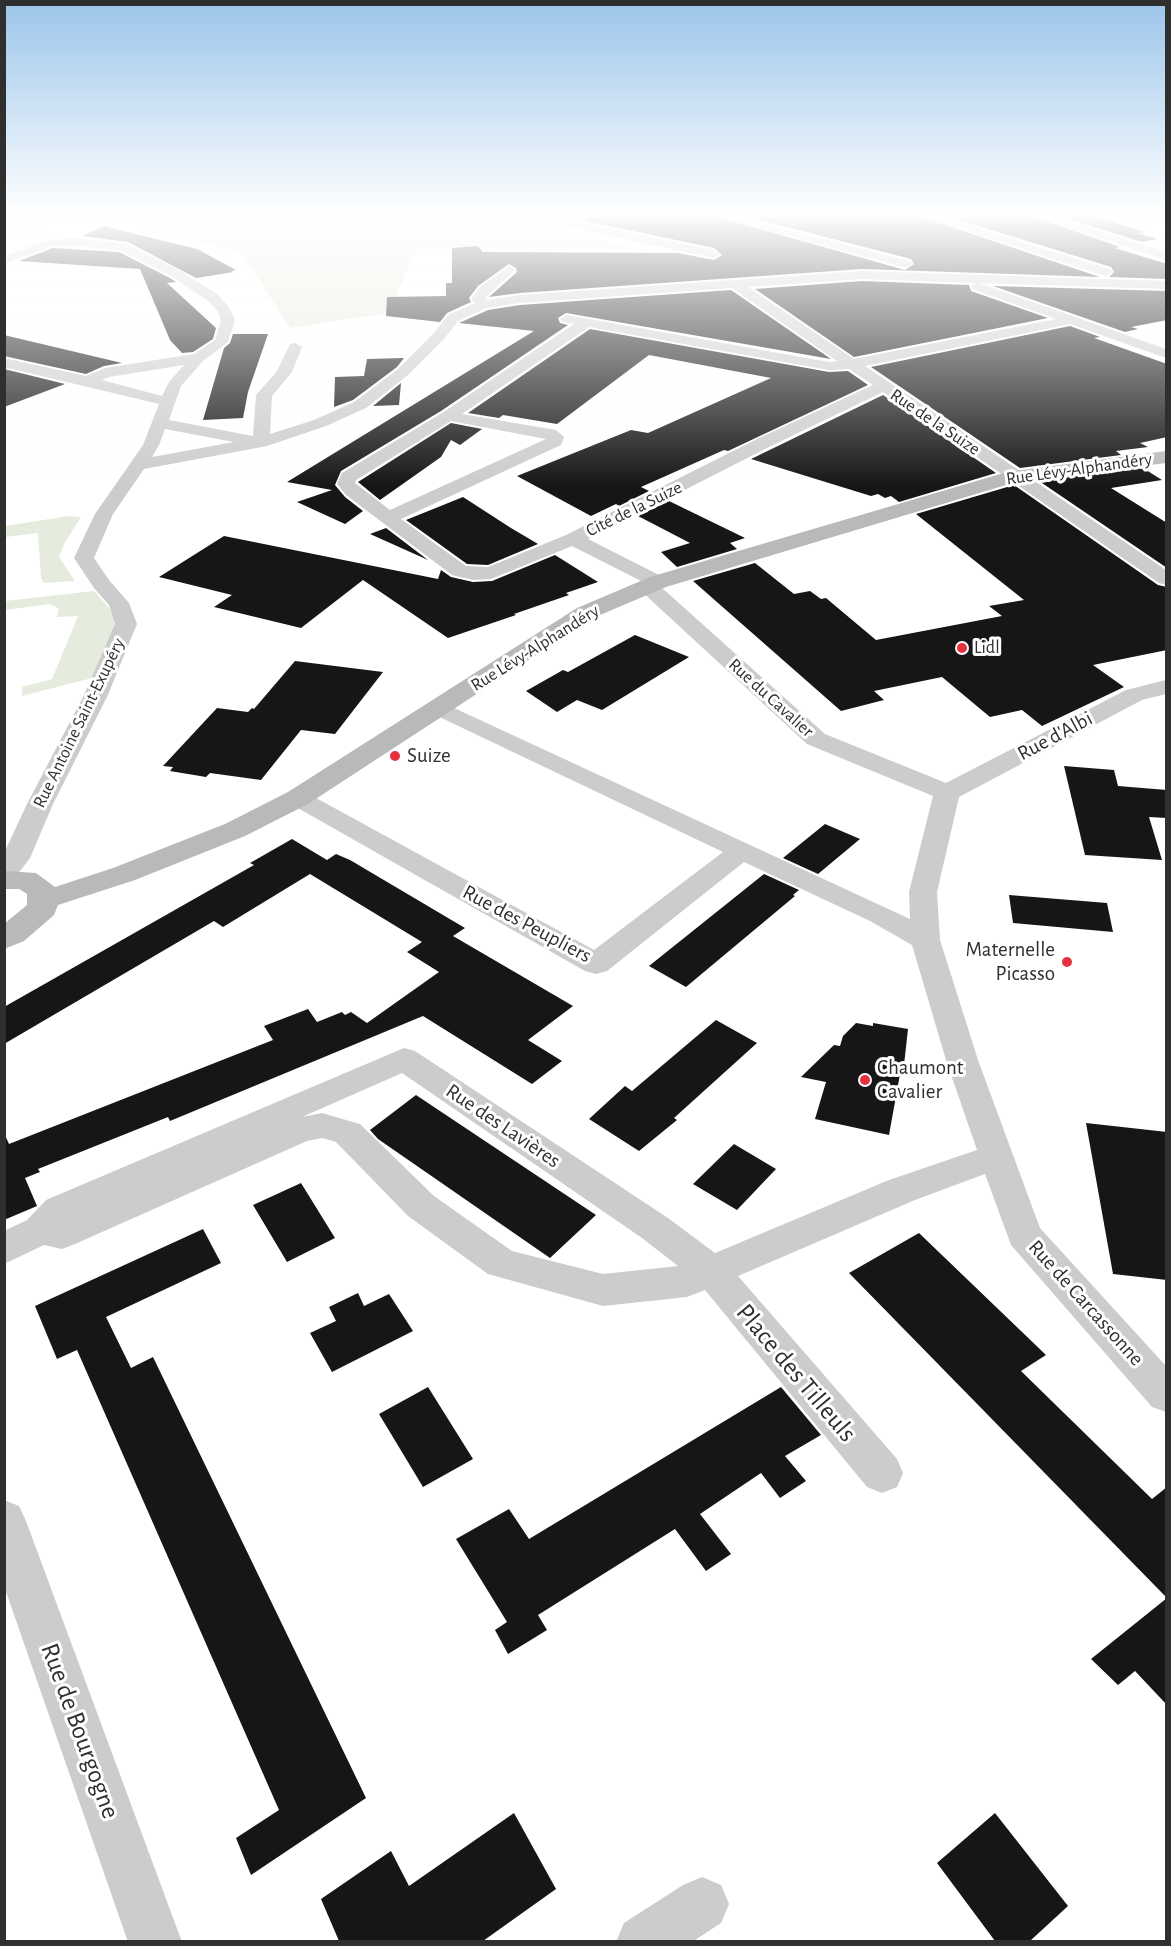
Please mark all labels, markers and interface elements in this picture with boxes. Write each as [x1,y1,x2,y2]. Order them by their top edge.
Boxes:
street label: Rue de la Suize [886,384,984,460]
street label: Rue Lévy-Alphandéry [1005,448,1153,490]
street label: Cité de la Suize [582,476,686,542]
street label: Rue Lévy-Alphandéry [467,600,603,696]
street label: Rue Antoine Saint-Exupéry [28,635,130,811]
place label: Lidl [974,637,1000,659]
marker: Lidl [955,641,969,655]
street label: Rue du Cavalier [724,654,818,742]
street label: Rue d'Albi [1013,706,1097,766]
place label: Suize [407,743,451,769]
marker: Suize [388,749,402,763]
street label: Rue des Peupliers [458,879,596,969]
place label: Maternelle Picasso [965,937,1055,987]
marker: Maternelle Picasso [1060,955,1074,969]
place label: Chaumont Cavalier [877,1055,963,1105]
marker: Chaumont Cavalier [858,1073,872,1087]
street label: Rue des Lavières [441,1078,565,1174]
street label: Rue de Carcassonne [1023,1235,1149,1371]
street label: Place des Tilleuls [729,1298,863,1448]
street label: Rue de Bourgogne [34,1639,126,1823]

